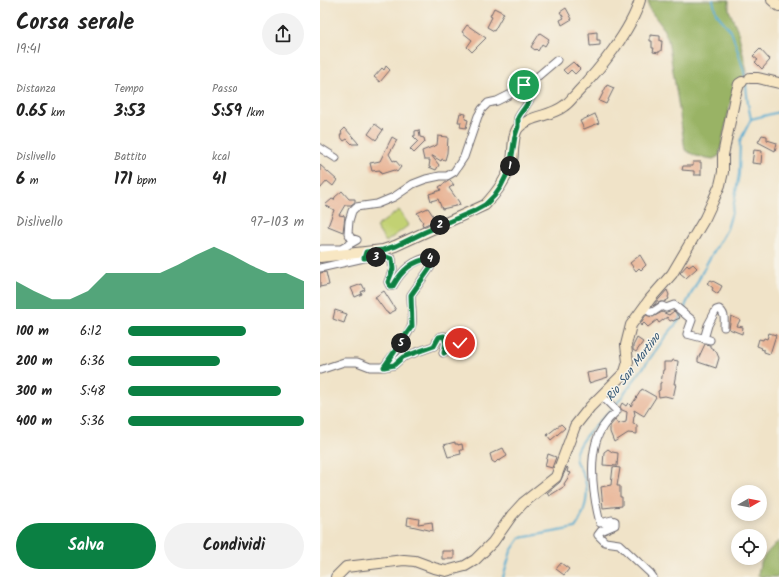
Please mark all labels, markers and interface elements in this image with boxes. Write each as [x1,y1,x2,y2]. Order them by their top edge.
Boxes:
text: Corsa serale [16,6,134,41]
button: share [262,13,304,55]
text: 19:41 [16,39,41,60]
pin [507,68,541,102]
icon: arrive [513,74,535,96]
text: Distanza [16,80,56,98]
text: Tempo [114,80,144,98]
text: Passo [212,80,238,98]
text: 0.65 [16,98,47,125]
text: 3:53 [114,98,145,125]
text: 5:59 [212,98,242,125]
text: km [47,104,65,122]
text: /km [242,104,264,122]
text: Dislivello [16,148,56,166]
text: Battito [114,148,147,166]
text: kcal [212,148,230,166]
pin: 1 [500,156,520,176]
text: 1 [508,157,512,175]
text: 6 [16,166,25,193]
text: 171 [114,166,132,193]
text: 41 [212,166,226,193]
text: m [25,172,38,190]
text: bpm [132,172,157,190]
text: Dislivello [16,212,63,233]
text: 97–103 m [250,212,304,233]
pin: 2 [430,215,450,235]
text: 2 [437,216,443,234]
pin: 3 [366,247,386,267]
text: 3 [373,248,379,266]
pin: 4 [420,248,440,268]
text: 4 [427,249,433,267]
text: 100 m [16,321,49,342]
text: 6:12 [80,321,102,342]
pin [443,326,477,360]
water label: Rio San Martino [601,328,667,406]
icon: check [449,332,471,354]
pin: 5 [391,333,411,353]
text: 5 [398,334,404,352]
text: 200 m [16,351,53,372]
text: 6:36 [80,351,105,372]
text: 300 m [16,381,52,402]
text: 5:48 [80,381,105,402]
text: 400 m [16,411,52,432]
text: 5:36 [80,411,105,432]
north arrow [731,485,767,521]
map controls [731,485,767,565]
button: Salva [16,523,156,569]
button: Condividi [164,523,304,569]
button: locate [731,529,767,565]

